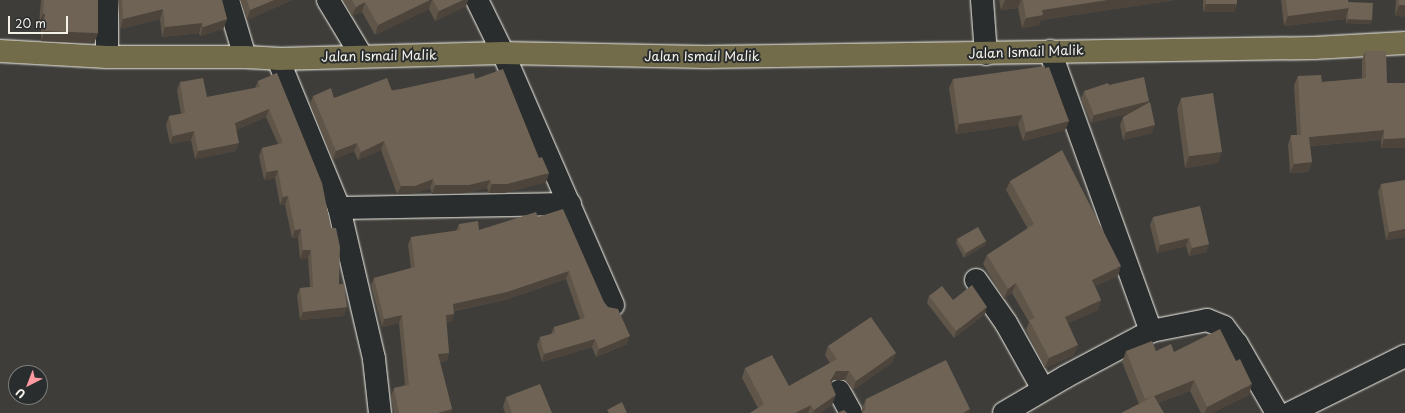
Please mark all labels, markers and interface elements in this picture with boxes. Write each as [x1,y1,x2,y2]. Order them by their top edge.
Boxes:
scale bar [10,8,70,34]
text: 20 m [15,14,46,32]
street label: Jalan Ismail Malik [968,42,1084,62]
street label: Jalan Ismail Malik [321,47,437,65]
street label: Jalan Ismail Malik [644,48,760,64]
north arrow [8,365,48,405]
text: U [12,384,29,403]

